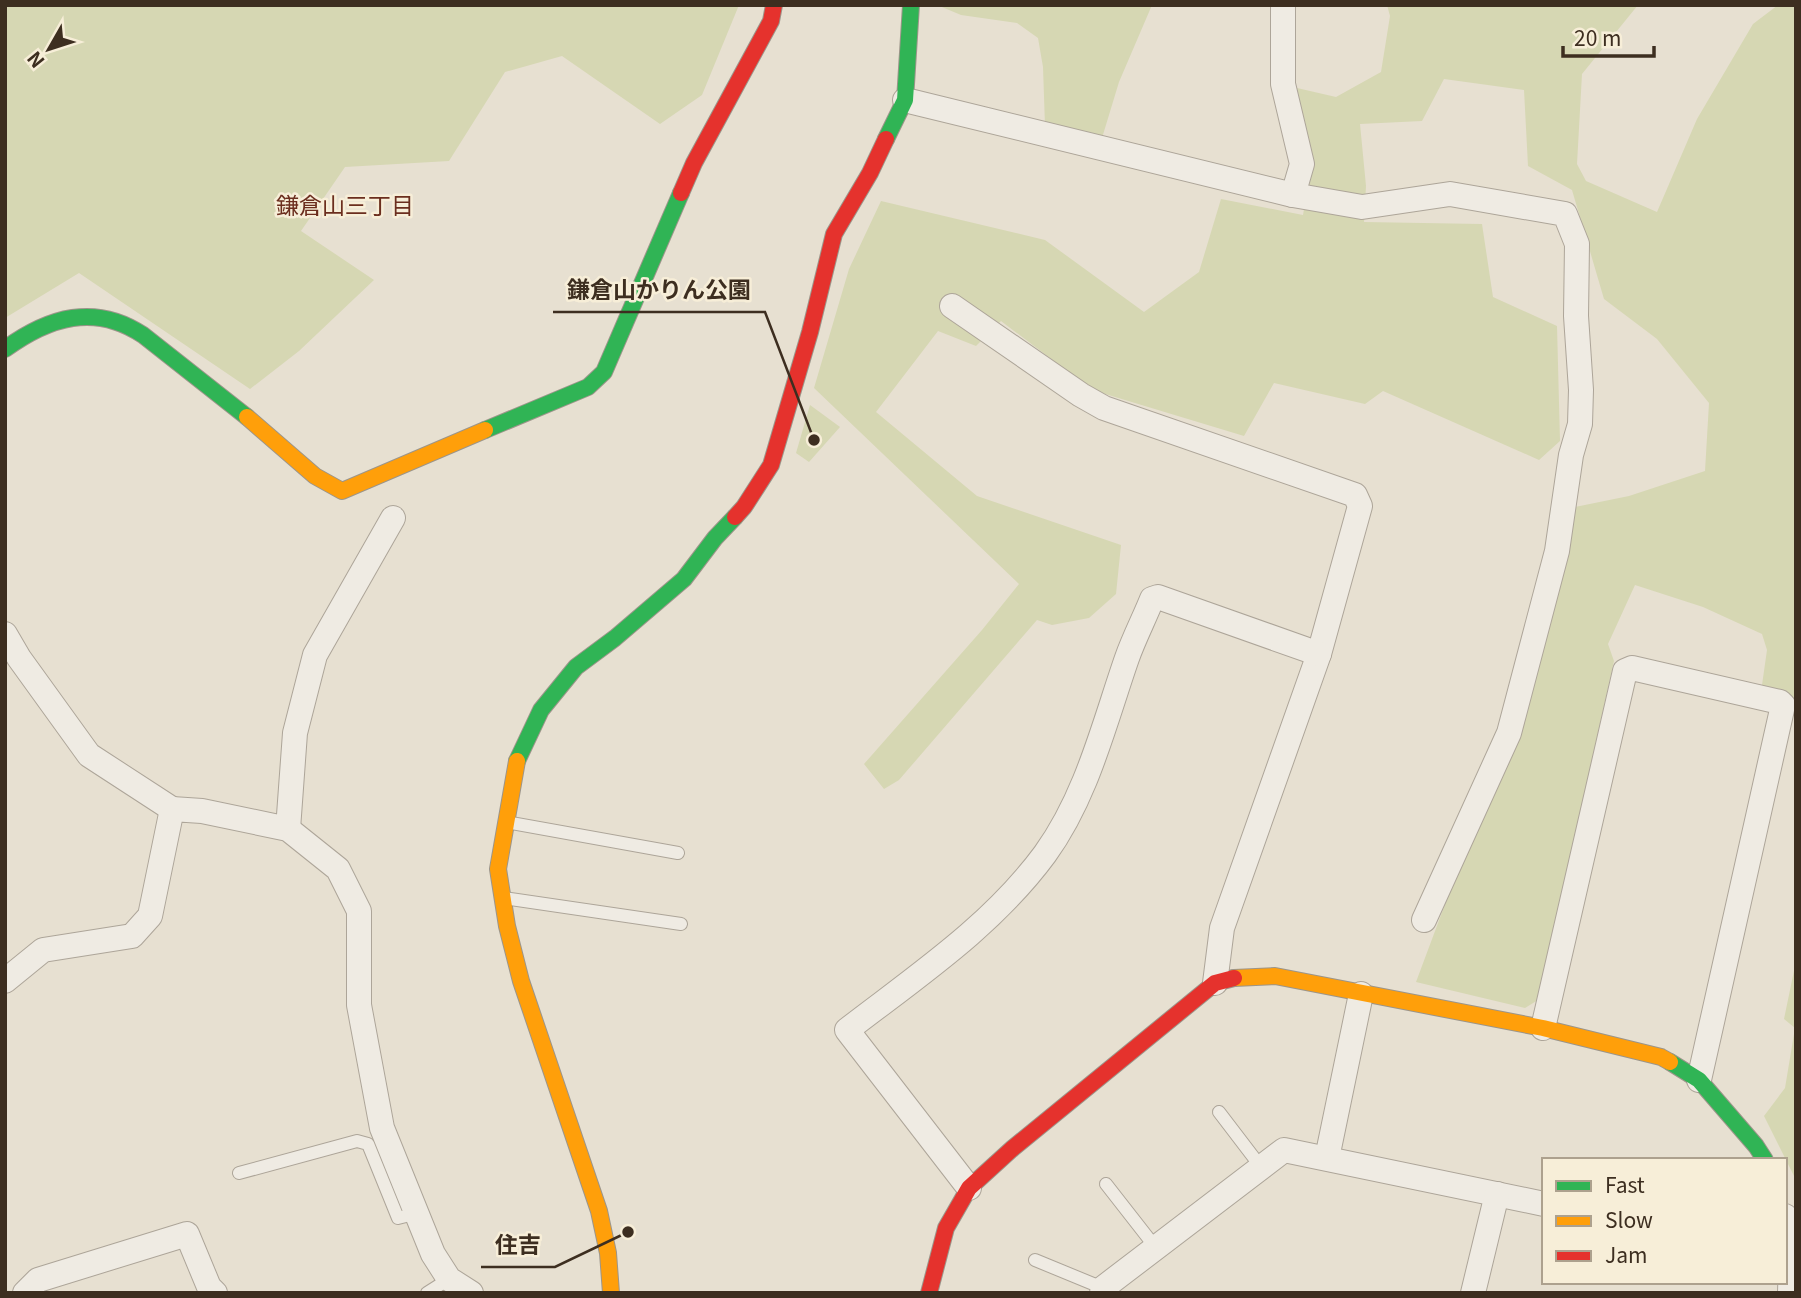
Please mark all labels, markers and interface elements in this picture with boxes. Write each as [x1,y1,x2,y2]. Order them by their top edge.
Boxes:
north arrow [14,14,84,84]
scale bar [1563,14,1654,58]
text: 20 m [1574,22,1621,52]
text: N [20,47,50,75]
district label: 鎌倉山三丁目 [276,187,414,221]
callout: 鎌倉山かりん公園 [553,268,765,312]
text: 鎌倉山かりん公園 [567,271,751,305]
legend [1542,1158,1787,1284]
text: Fast [1605,1169,1645,1199]
text: Slow [1605,1204,1653,1234]
callout: 住吉 [481,1223,555,1267]
text: 住吉 [495,1226,541,1260]
text: Jam [1605,1239,1648,1269]

